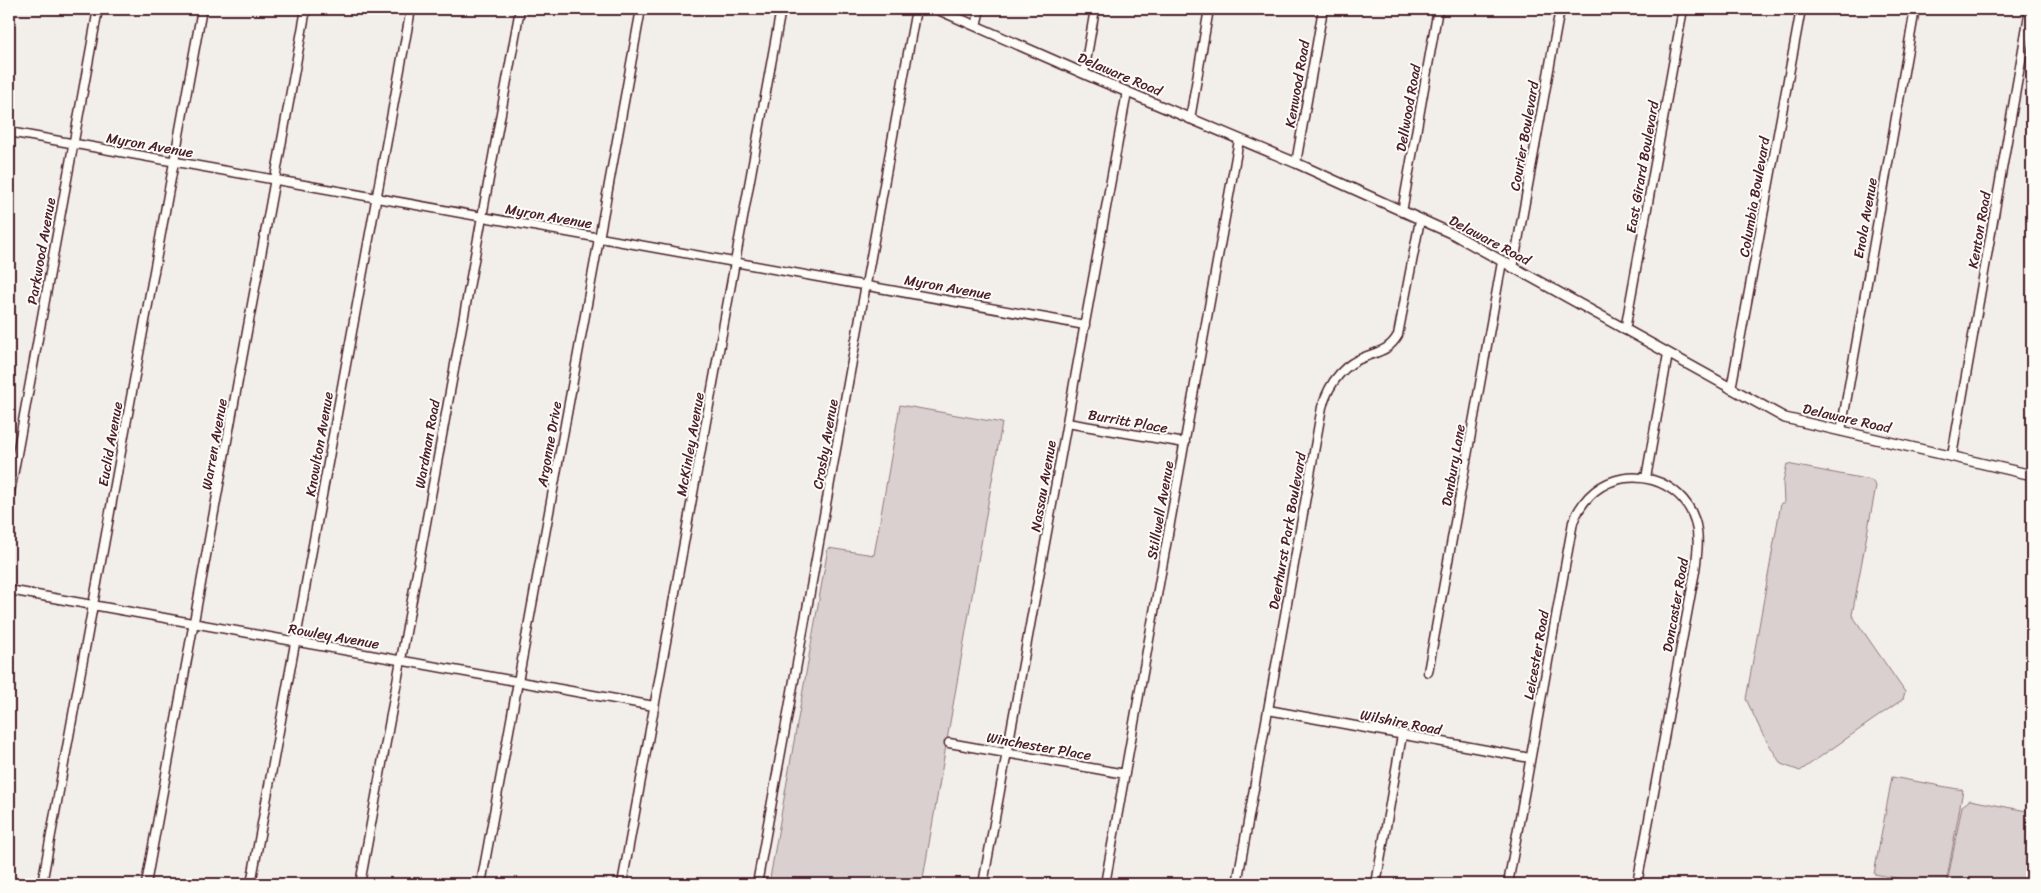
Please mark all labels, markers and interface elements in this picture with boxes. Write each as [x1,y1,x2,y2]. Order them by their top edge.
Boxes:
street label: Kenwood Road [1278,37,1318,130]
street label: Delaware Road [1074,45,1168,104]
street label: Dellwood Road [1389,61,1429,154]
street label: Courier Boulevard [1503,78,1547,193]
street label: East Girard Boulevard [1619,97,1667,235]
street label: Myron Avenue [104,126,195,165]
street label: Columbia Boulevard [1732,134,1778,259]
street label: Enola Avenue [1846,176,1885,260]
street label: Kenton Road [1960,188,1999,270]
street label: Parkwood Avenue [20,195,63,307]
street label: Myron Avenue [503,197,594,236]
street label: Delaware Road [1444,208,1537,273]
street label: Myron Avenue [902,268,993,307]
street label: Knowlton Avenue [298,390,341,498]
street label: McKinley Avenue [669,390,712,498]
street label: Warren Avenue [194,396,235,492]
street label: Wardman Road [407,396,448,490]
street label: Delaware Road [1800,396,1895,441]
street label: Crosby Avenue [805,397,846,491]
street label: Argonne Drive [529,399,569,490]
street label: Euclid Avenue [91,400,130,489]
street label: Burritt Place [1086,402,1170,441]
street label: Danbury Lane [1434,422,1473,508]
street label: Nassau Avenue [1023,438,1064,534]
street label: Deerhurst Park Boulevard [1261,449,1314,612]
street label: Stillwell Avenue [1140,459,1181,561]
street label: Doncaster Road [1655,555,1696,654]
street label: Leicester Road [1516,607,1557,702]
street label: Rowley Avenue [286,616,381,657]
street label: Wilshire Road [1358,702,1445,743]
street label: Winchester Place [984,725,1093,768]

